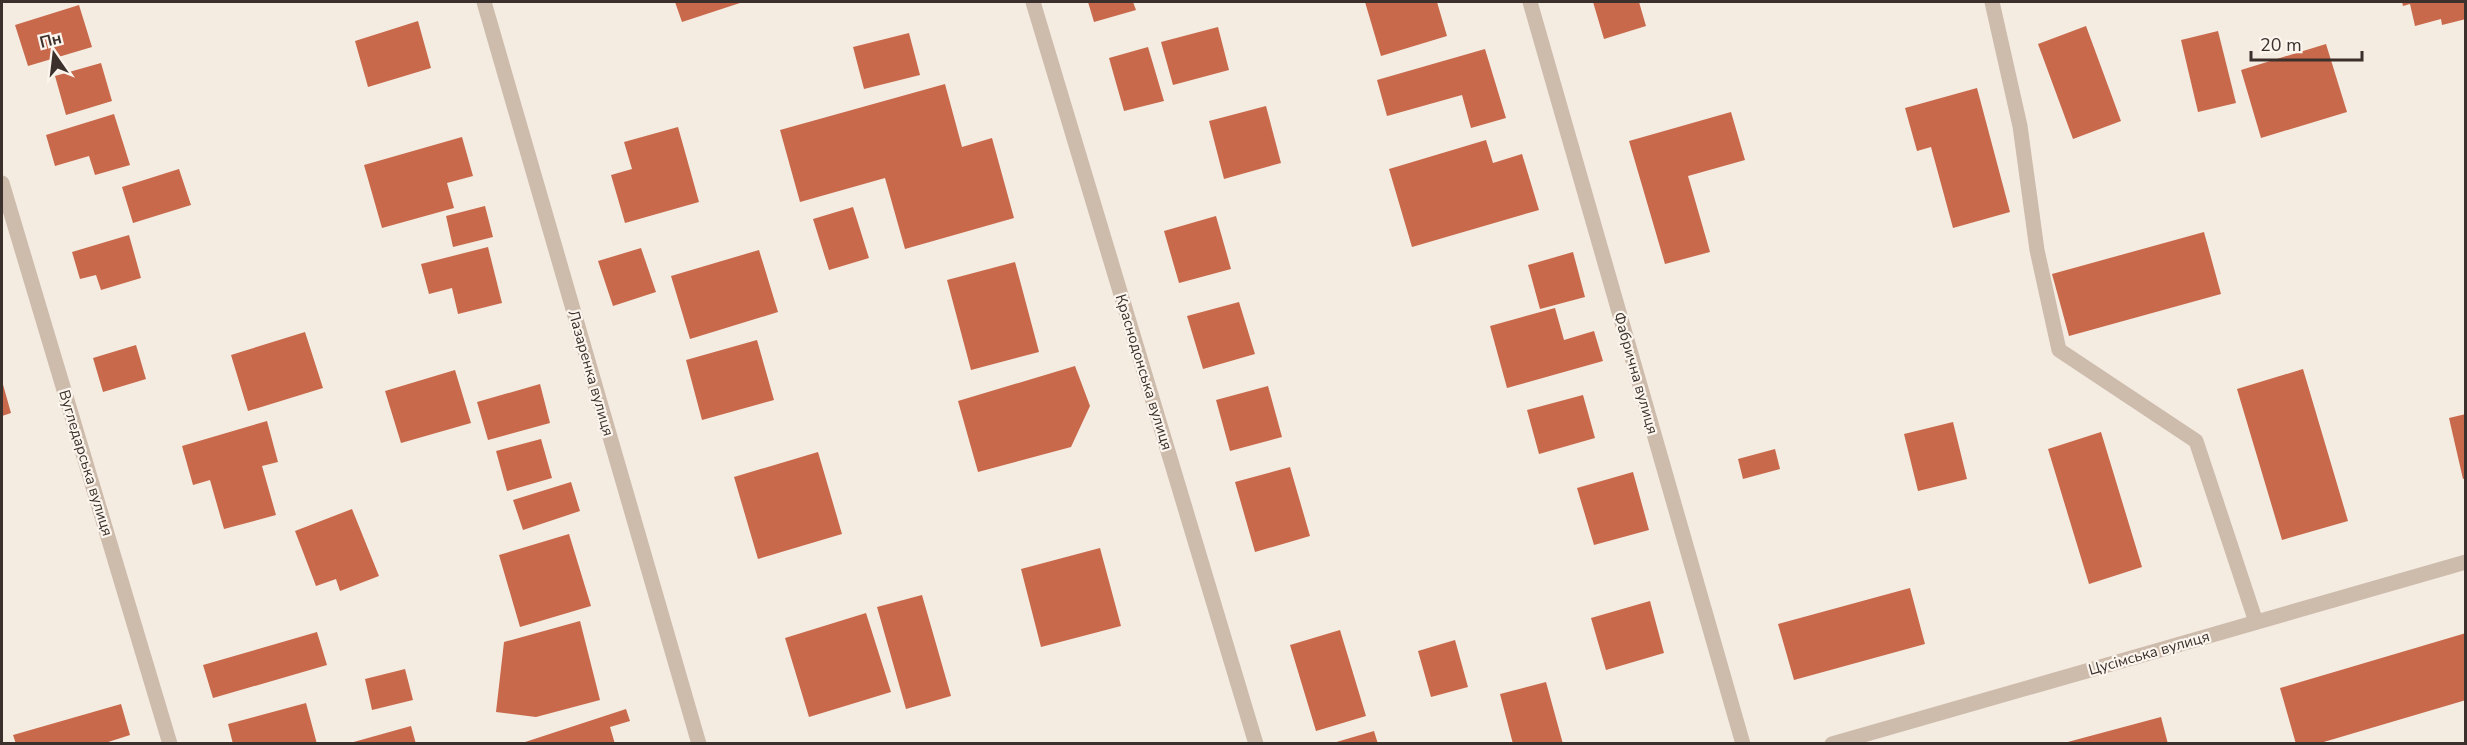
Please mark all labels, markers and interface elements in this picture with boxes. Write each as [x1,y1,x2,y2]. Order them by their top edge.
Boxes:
north arrow [24,24,84,84]
scale bar [2251,24,2362,62]
text: Пн [37,27,64,54]
text: 20 m [2260,33,2302,57]
street label: Краснодонська вулиця [1111,292,1177,452]
street label: Лазаренка вулиця [563,308,619,438]
street label: Фабрична вулиця [1609,310,1663,436]
street label: Вугледарська вулиця [54,387,118,539]
street label: Цусімська вулиця [2086,626,2212,680]

